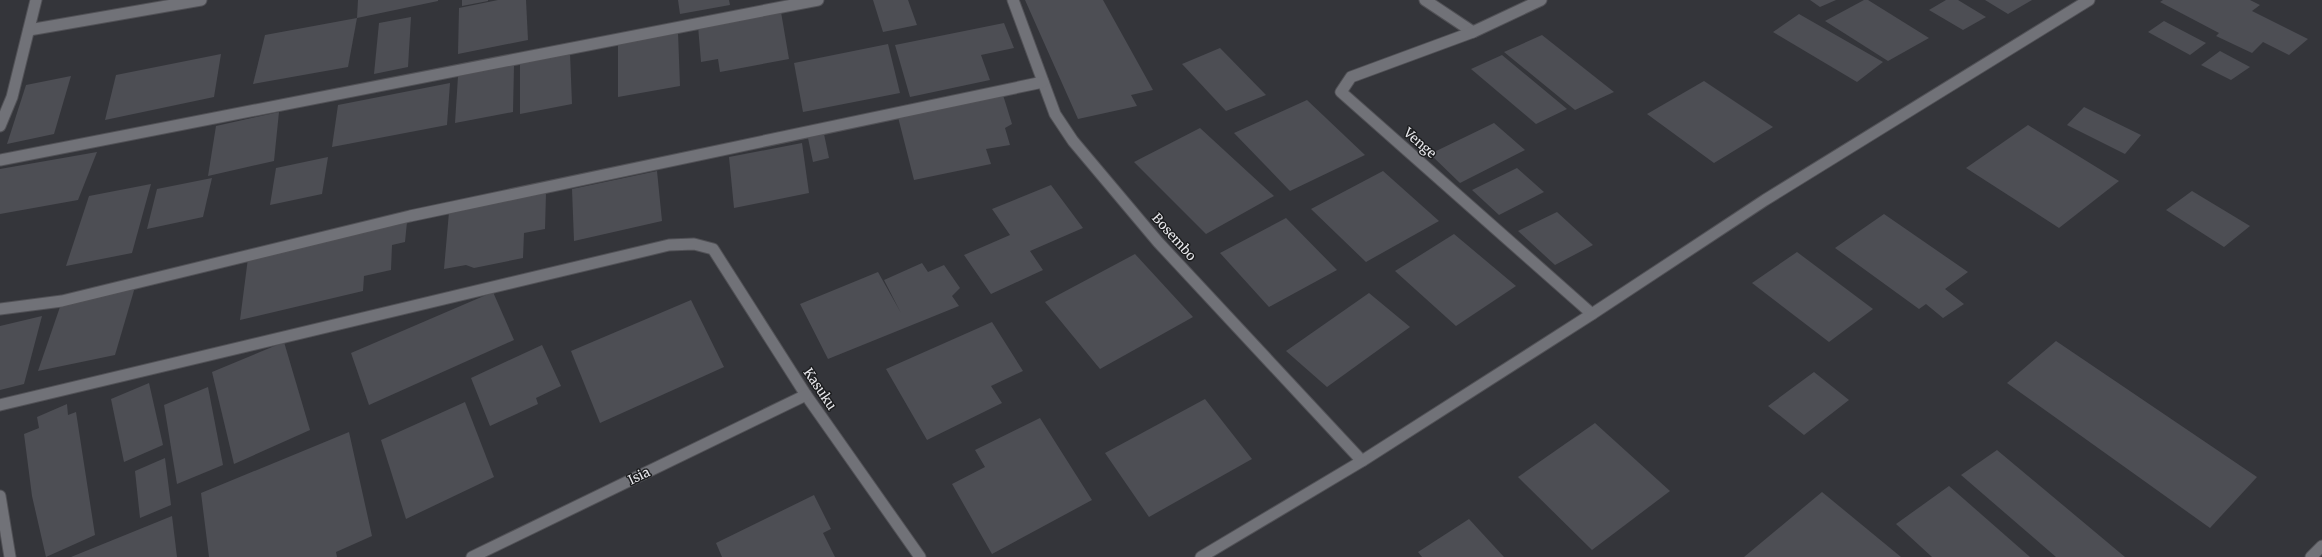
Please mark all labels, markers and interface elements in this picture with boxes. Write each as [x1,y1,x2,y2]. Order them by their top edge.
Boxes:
street label: Venge [1399,124,1440,162]
street label: Bosembo [1148,210,1200,265]
street label: Kasuku [800,365,840,413]
street label: Isia [625,464,653,488]

